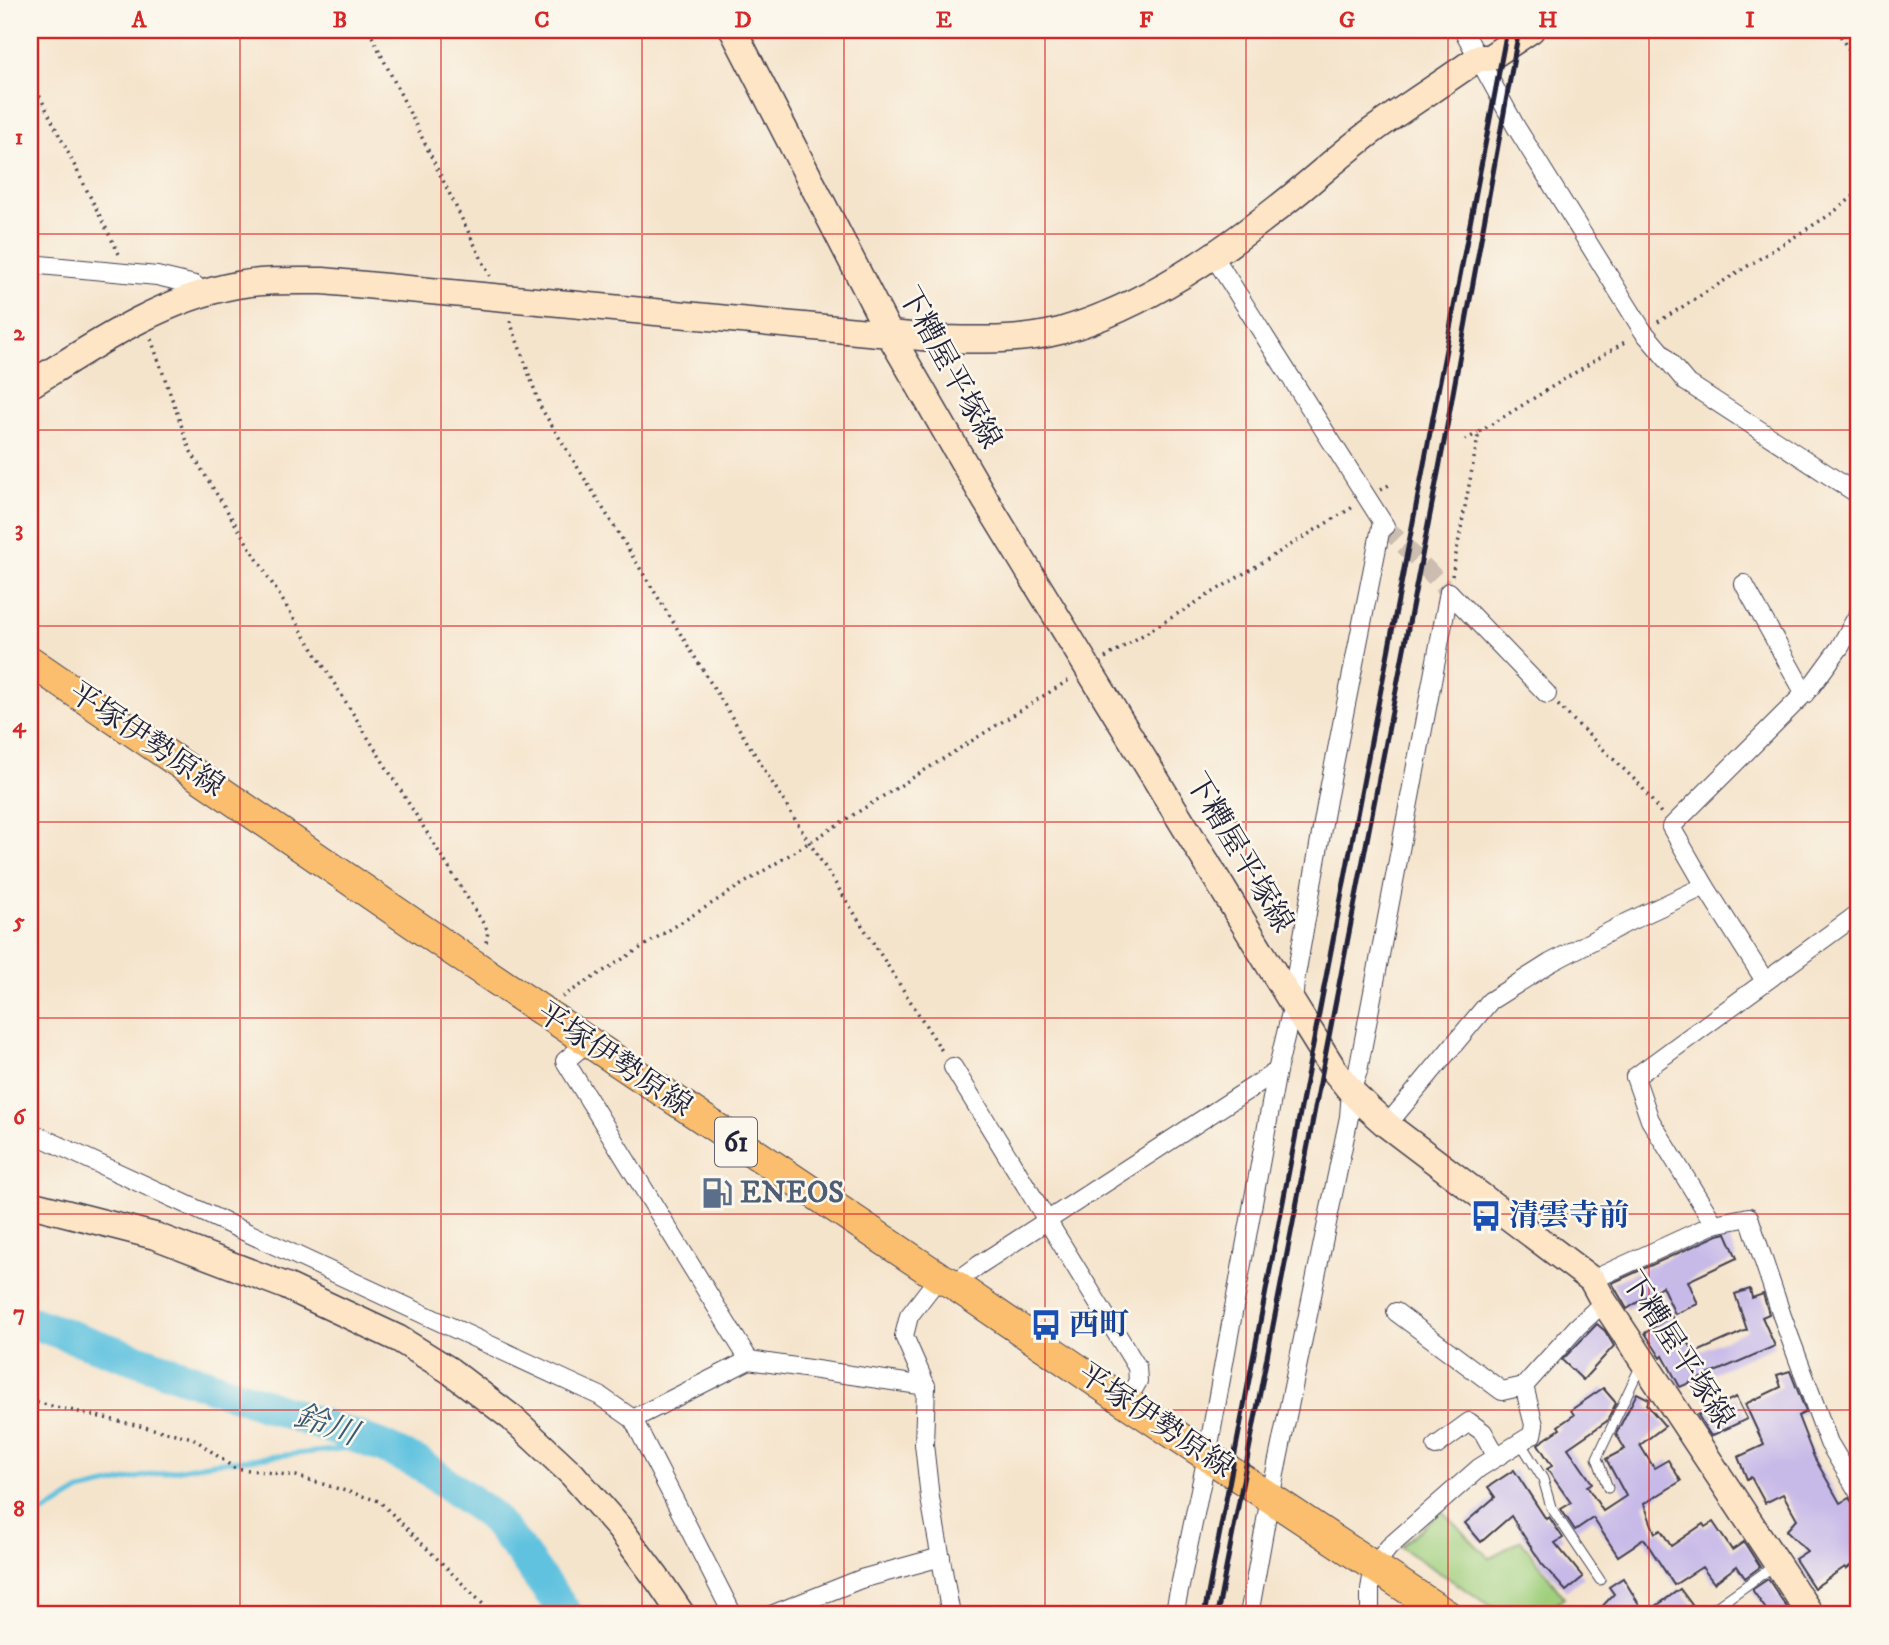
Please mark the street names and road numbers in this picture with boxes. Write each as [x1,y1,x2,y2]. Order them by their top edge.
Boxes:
street label: 下糟屋平塚線 [889,280,1009,456]
street label: 平塚伊勢原線 [61,674,231,806]
street label: 下糟屋平塚線 [1177,766,1301,940]
street label: 平塚伊勢原線 [529,994,699,1126]
road number: 61 [715,1118,757,1166]
street label: 下糟屋平塚線 [1612,1264,1742,1436]
street label: 平塚伊勢原線 [1070,1355,1240,1487]

